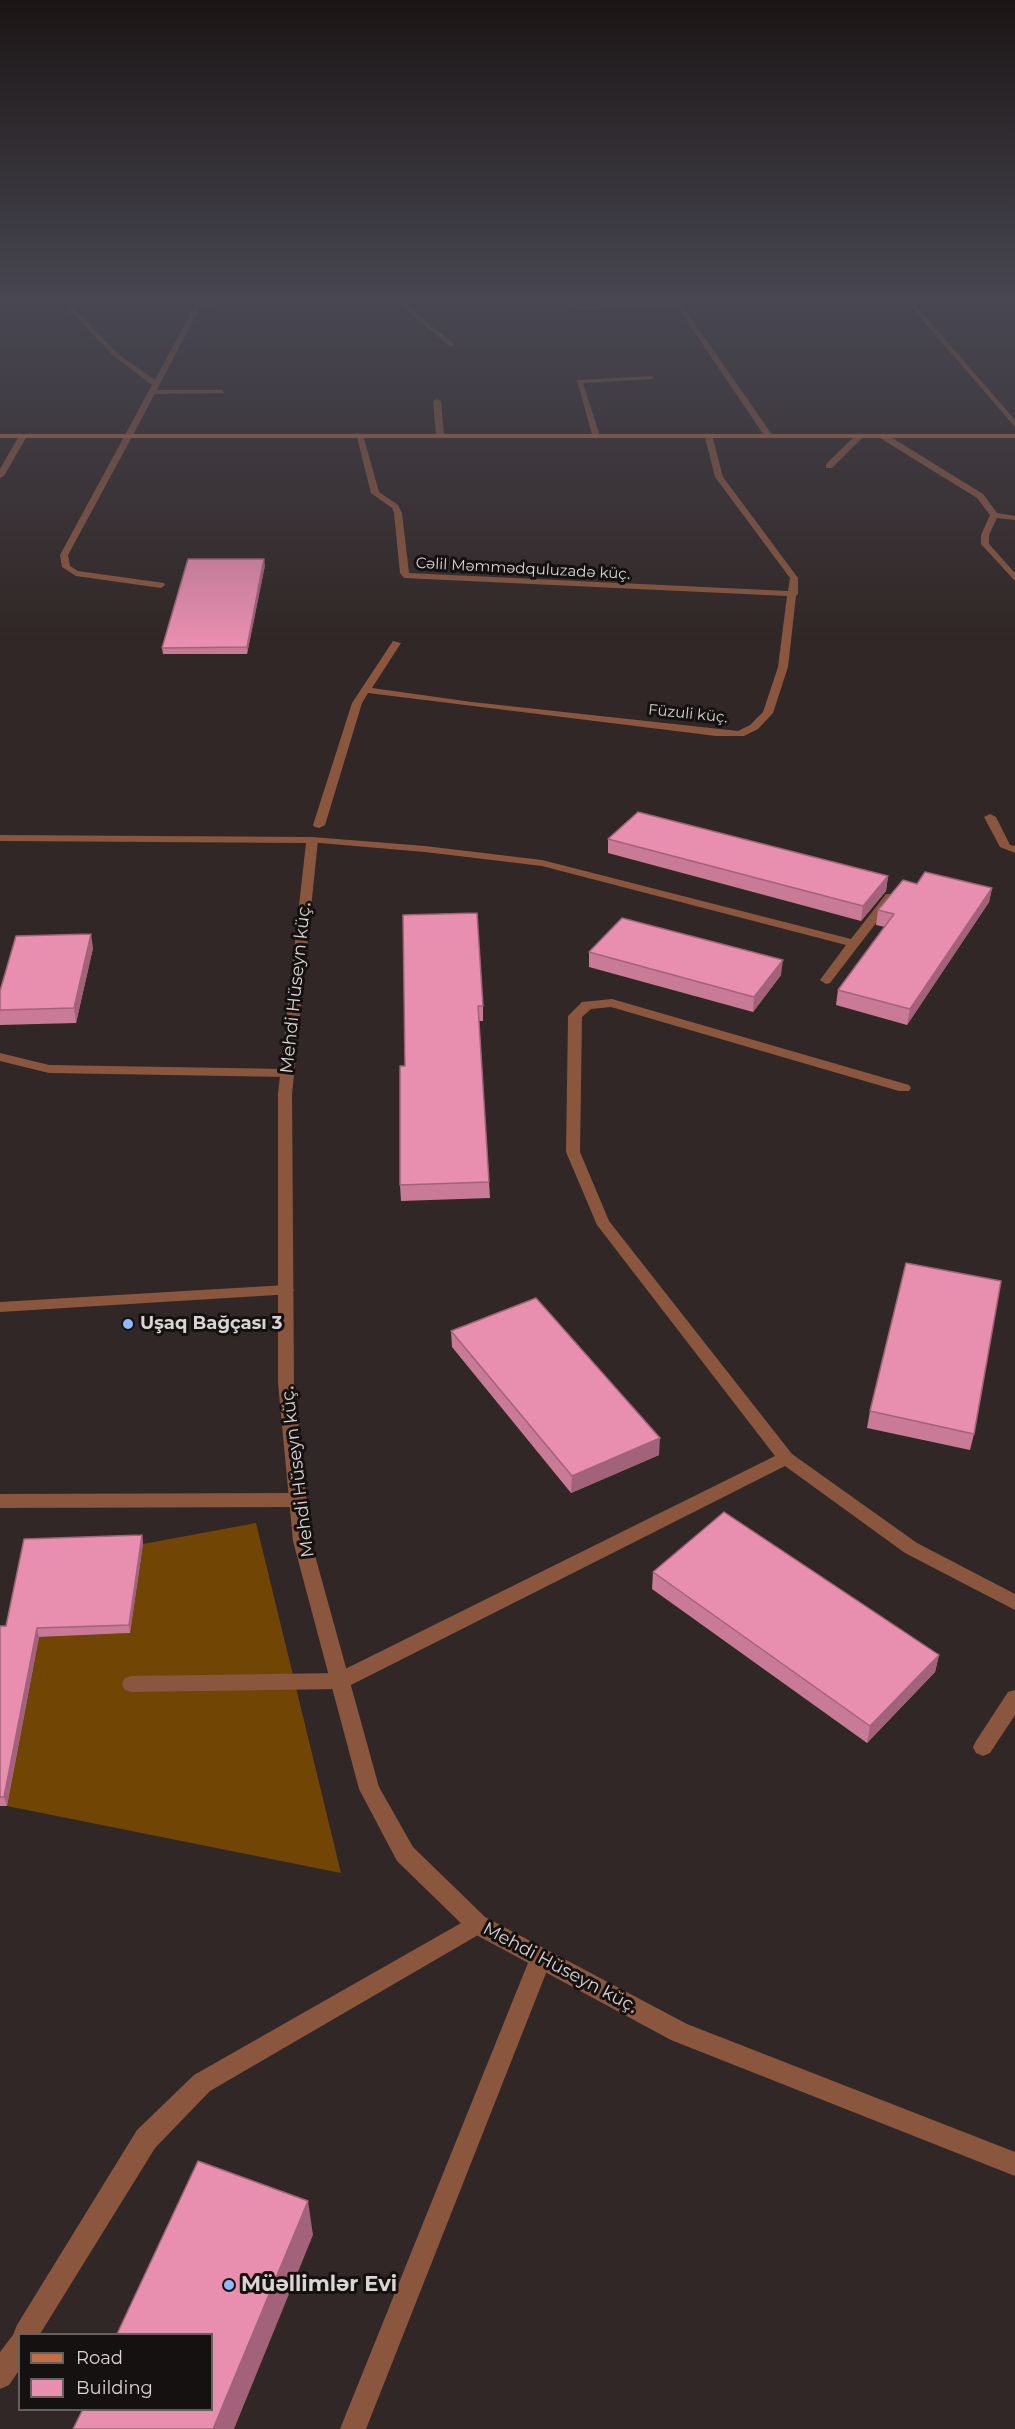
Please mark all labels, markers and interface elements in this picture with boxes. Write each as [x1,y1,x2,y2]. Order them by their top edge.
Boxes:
street label: Cəlil Məmmədquluzadə küç. [415,554,631,584]
street label: Füzuli küç. [647,701,729,727]
street label: Mehdi Hüseyn küç. [276,901,316,1075]
place label: Uşaq Bağçası 3 [140,1313,282,1335]
marker: Uşaq Bağçası 3 [121,1317,135,1331]
street label: Mehdi Hüseyn küç. [277,1385,319,1559]
street label: Mehdi Hüseyn küç. [479,1918,641,2018]
place label: Müəllimlər Evi [241,2272,397,2298]
marker: Müəllimlər Evi [222,2278,236,2292]
legend [18,2333,213,2411]
text: Road [76,2347,123,2369]
text: Building [76,2377,153,2399]

